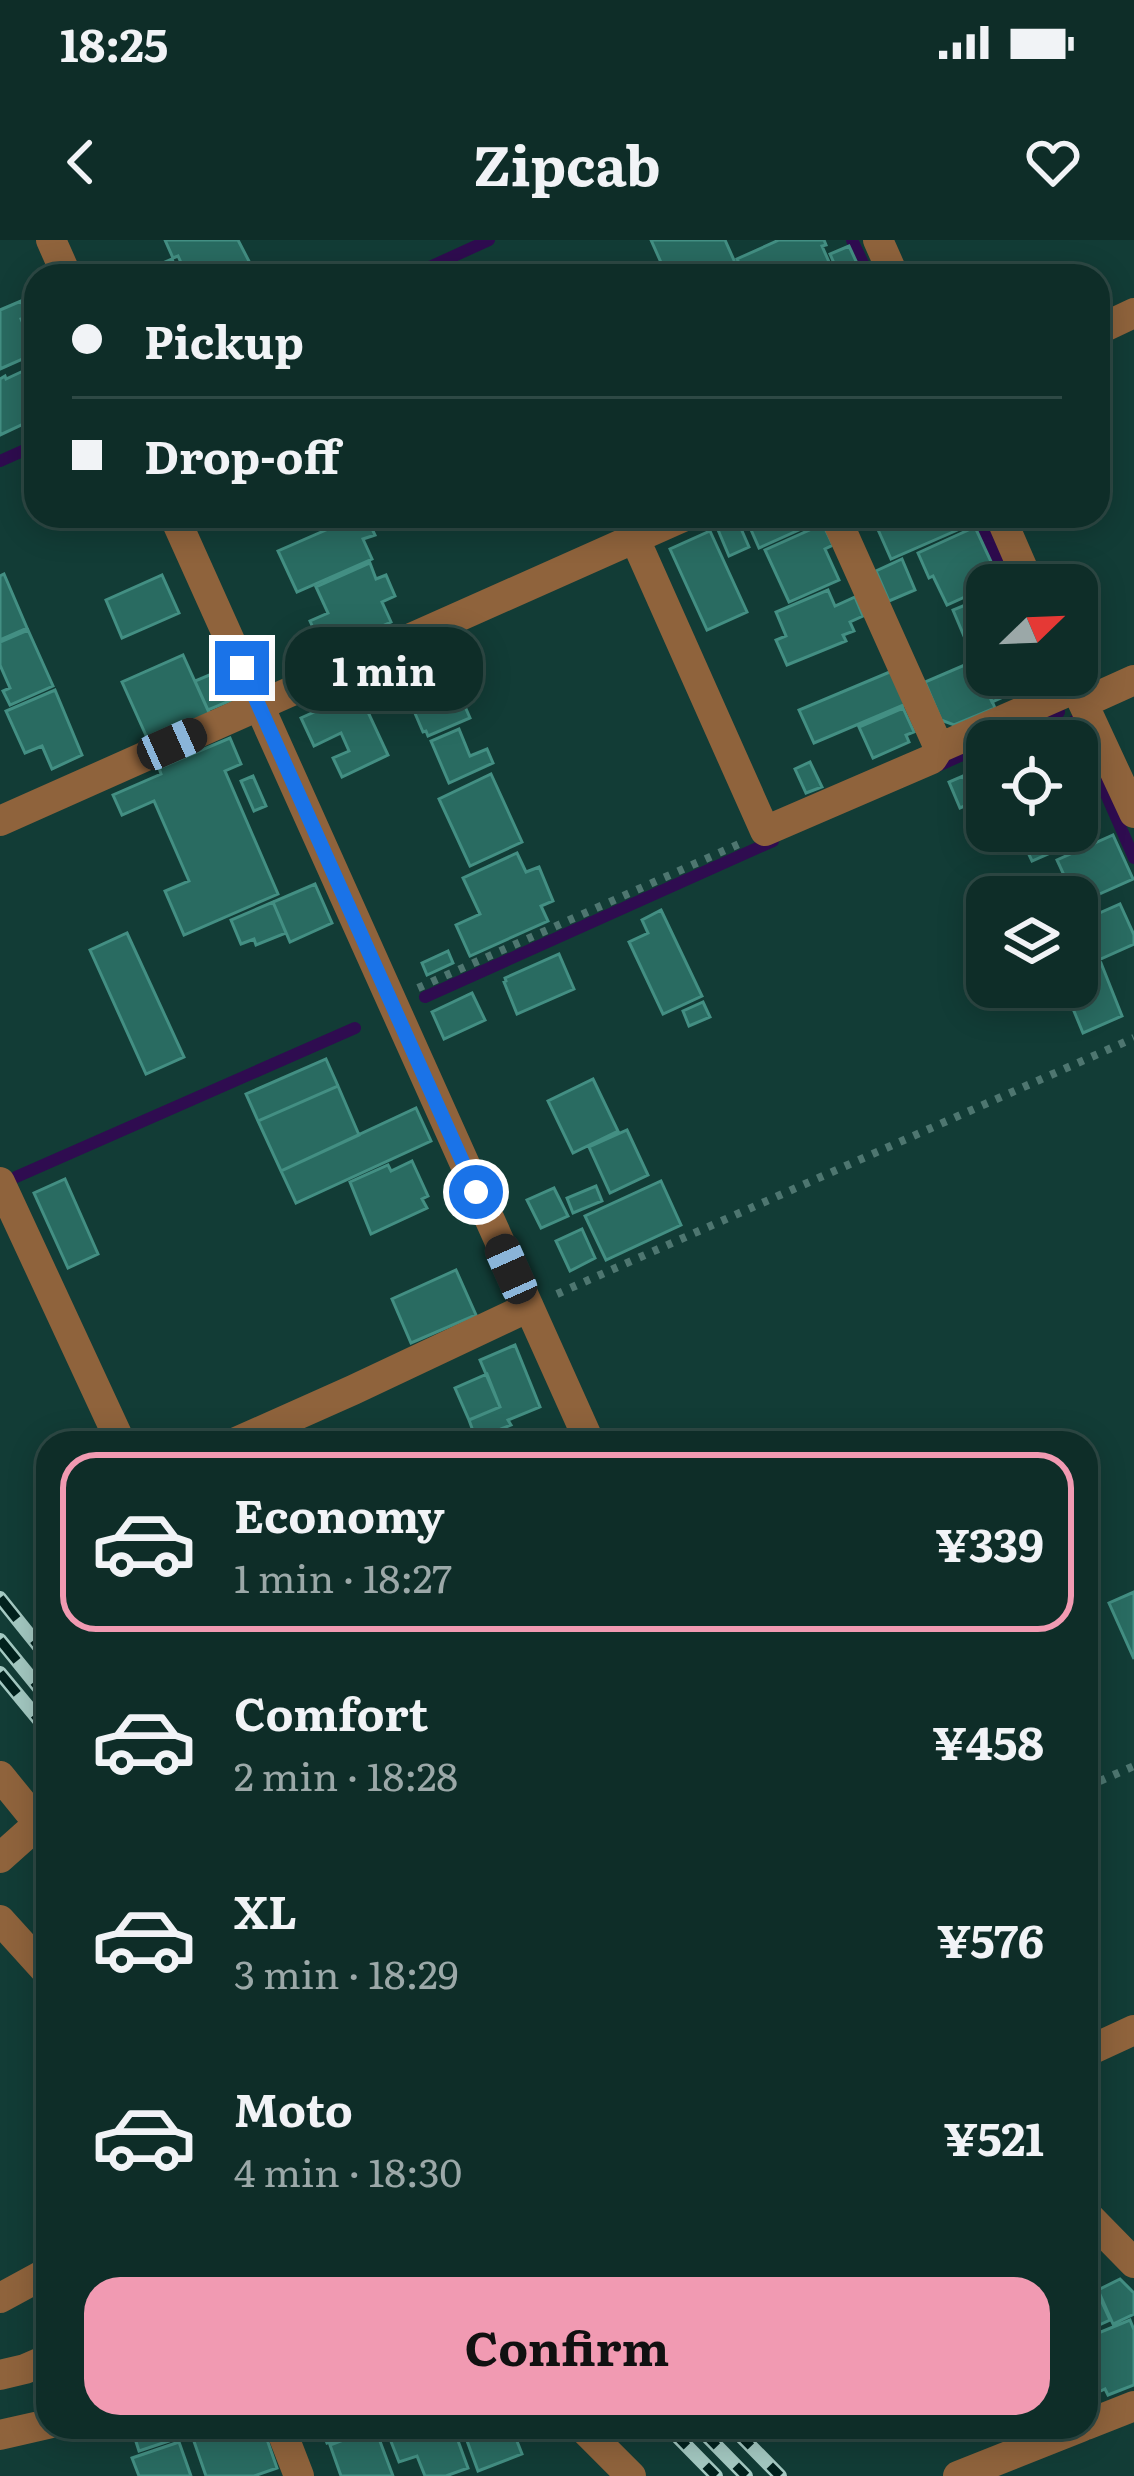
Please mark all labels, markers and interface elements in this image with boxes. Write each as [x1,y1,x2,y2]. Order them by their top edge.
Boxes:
text: 18:25 [60,9,168,76]
text: Zipcab [474,122,660,203]
icon: back [48,129,114,195]
icon: heart [1020,129,1086,195]
text: Pickup [144,306,304,373]
text: Drop-off [144,421,340,488]
north arrow [966,564,1098,696]
map controls [966,564,1098,1008]
callout: 1 min [284,626,482,710]
text: 1 min [332,640,436,698]
route end [215,641,269,695]
car [132,713,212,775]
button: locate [966,720,1098,852]
button: layers [966,876,1098,1008]
route start [449,1165,503,1219]
car [480,1229,542,1309]
text: Economy [234,1480,445,1547]
icon: car [90,1488,198,1596]
text: ¥339 [935,1509,1044,1576]
text: 1 min · 18:27 [234,1547,452,1605]
text: Comfort [234,1678,428,1745]
icon: car [90,1686,198,1794]
text: ¥458 [932,1707,1044,1774]
text: 2 min · 18:28 [234,1745,458,1803]
text: XL [234,1876,297,1943]
icon: car [90,1884,198,1992]
text: ¥576 [937,1905,1044,1972]
text: 3 min · 18:29 [234,1943,458,2001]
text: Moto [234,2074,353,2141]
icon: car [90,2082,198,2190]
text: ¥521 [944,2103,1044,2170]
text: 4 min · 18:30 [234,2141,462,2199]
button: Confirm [84,2277,1050,2415]

